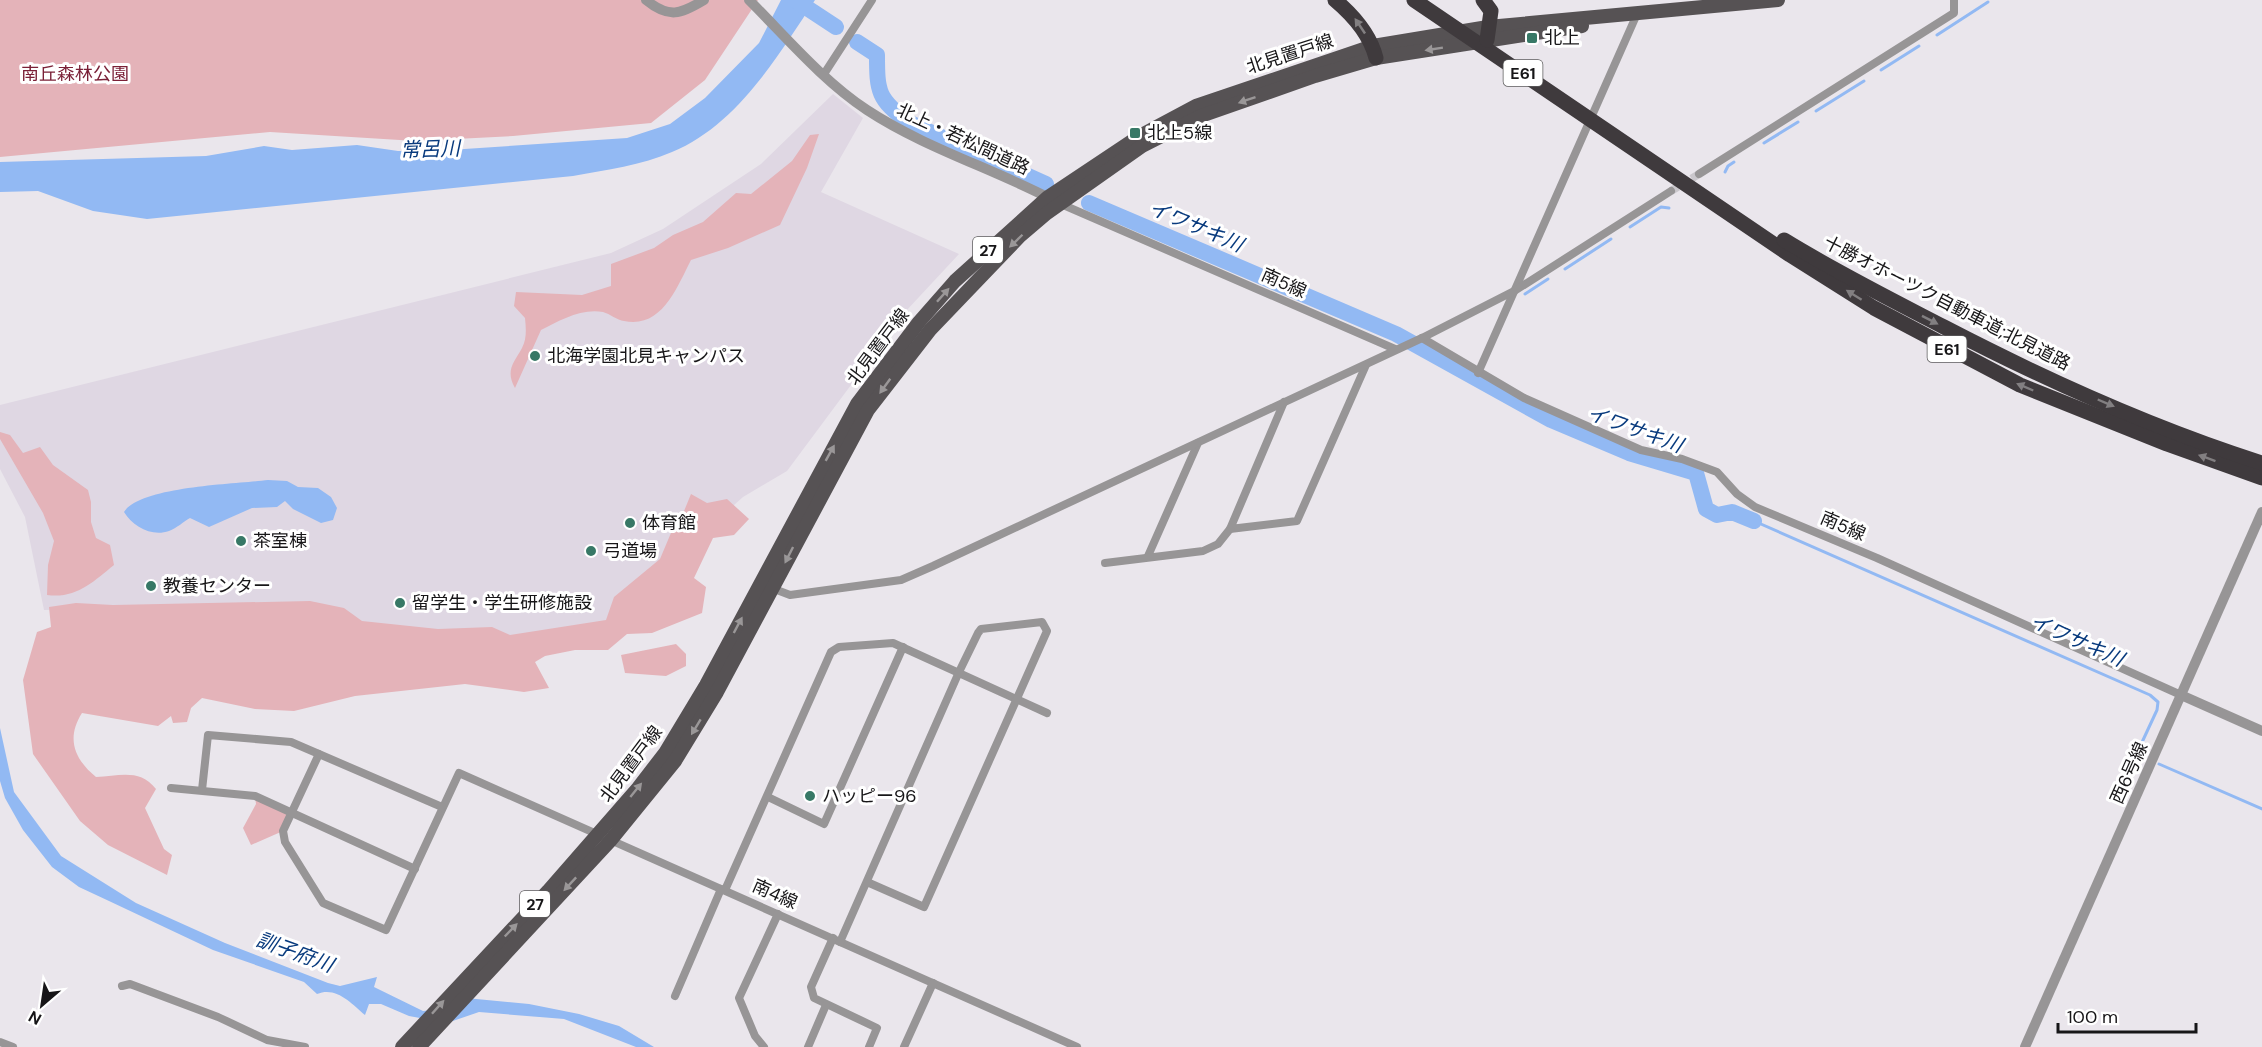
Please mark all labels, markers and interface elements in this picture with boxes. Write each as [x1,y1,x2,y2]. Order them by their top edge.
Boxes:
one-way arrow [1355,18,1366,34]
place label: 北上 [1544,26,1580,50]
street label: 北見置戸線 [1243,29,1337,79]
marker: 北上 [1525,31,1539,45]
one-way arrow [1425,45,1444,54]
road number: E61 [1504,60,1543,86]
park label: 南丘森林公園 [21,62,129,86]
one-way arrow [1238,96,1256,106]
street label: 北上・若松間道路 [893,98,1033,180]
place label: 北上5線 [1147,121,1212,145]
marker: 北上5線 [1128,126,1142,140]
water label: 常呂川 [400,135,462,163]
water label: イワサキ川 [1145,194,1249,258]
street label: 十勝オホーツク自動車道;北見道路 [1820,230,2074,376]
one-way arrow [1008,234,1023,248]
road number: 27 [973,237,1003,263]
street label: 南5線 [1258,262,1310,304]
one-way arrow [936,288,949,303]
one-way arrow [1846,289,1862,301]
street label: 北見置戸線 [841,304,915,390]
one-way arrow [1922,315,1939,325]
road number: E61 [1928,336,1966,362]
place label: 北海学園北見キャンパス [547,344,745,368]
marker: 北海学園北見キャンパス [528,349,542,363]
one-way arrow [879,377,891,393]
one-way arrow [2016,382,2034,392]
one-way arrow [2097,399,2115,408]
water label: イワサキ川 [1584,400,1688,459]
one-way arrow [825,444,835,461]
one-way arrow [2198,453,2216,463]
street label: 南5線 [1817,506,1869,546]
place label: 体育館 [642,511,696,535]
marker: 体育館 [623,516,637,530]
place label: 茶室棟 [253,529,307,553]
marker: 茶室棟 [234,534,248,548]
place label: 弓道場 [603,539,657,563]
marker: 弓道場 [584,544,598,558]
one-way arrow [784,547,794,564]
place label: 教養センター [163,574,271,598]
marker: 教養センター [144,579,158,593]
place label: 留学生・学生研修施設 [412,591,592,615]
marker: 留学生・学生研修施設 [393,596,407,610]
water label: イワサキ川 [2026,608,2130,673]
one-way arrow [733,616,743,633]
one-way arrow [691,719,702,735]
street label: 北見置戸線 [594,721,668,807]
street label: 西6号線 [2105,738,2153,808]
one-way arrow [629,783,641,798]
place label: ハッピー96 [822,784,917,808]
marker: ハッピー96 [803,789,817,803]
street label: 南4線 [749,873,801,915]
one-way arrow [563,876,577,891]
road number: 27 [520,891,550,917]
one-way arrow [503,923,517,937]
water label: 訓子府川 [253,926,339,979]
north arrow [12,975,72,1035]
scale bar [2058,996,2196,1034]
one-way arrow [431,999,445,1014]
text: 100 m [2067,1005,2118,1029]
text: N [25,1006,45,1030]

